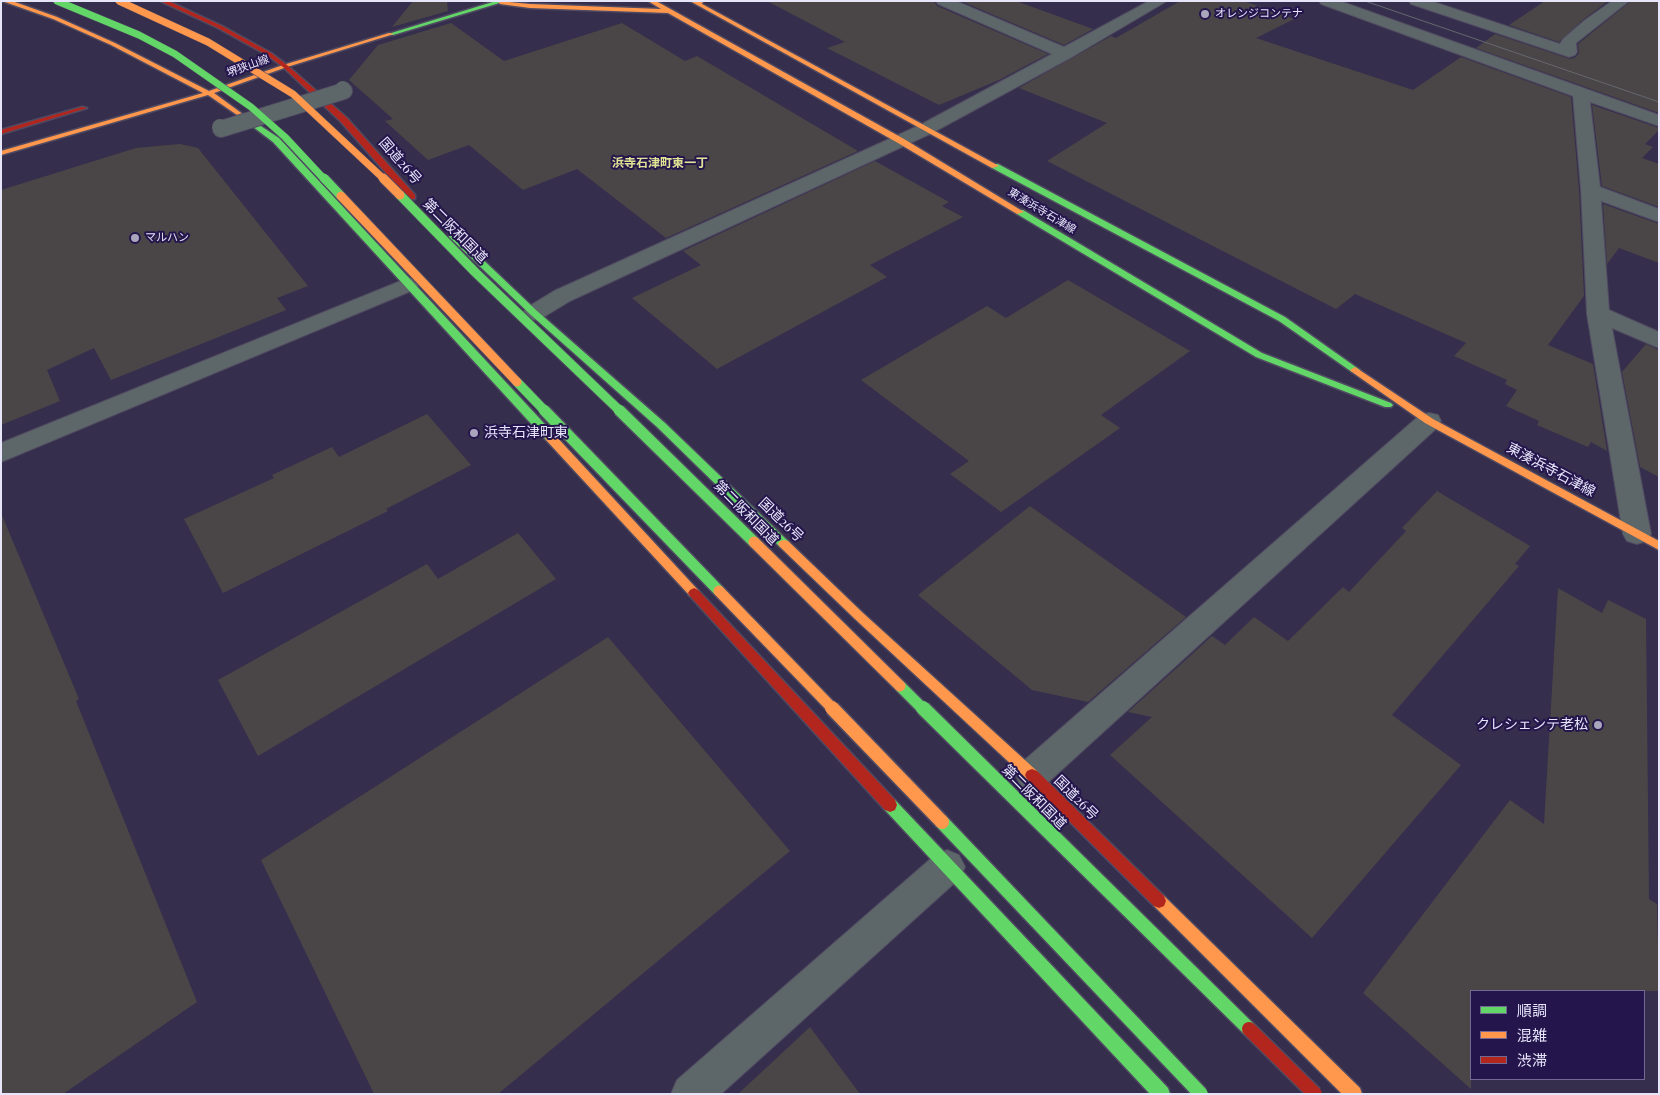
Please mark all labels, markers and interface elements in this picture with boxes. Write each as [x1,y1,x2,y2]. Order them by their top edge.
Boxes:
place label: オレンジコンテナ [1215,7,1303,21]
marker: オレンジコンテナ [1199,8,1211,20]
street label: 堺狭山線 [225,52,271,80]
street label: 国道26号 [375,134,425,188]
district label: 浜寺石津町東一丁 [612,156,708,170]
street label: 東湊浜寺石津線 [1006,186,1078,236]
street label: 第二阪和国道 [419,195,491,267]
place label: マルハン [145,231,189,245]
marker: マルハン [129,232,141,244]
place label: 浜寺石津町東 [484,425,568,441]
marker: 浜寺石津町東 [468,427,480,439]
street label: 東湊浜寺石津線 [1504,440,1598,500]
street label: 第二阪和国道 [710,477,782,549]
street label: 国道26号 [755,495,807,545]
place label: クレシェンテ老松 [1476,717,1588,733]
marker: クレシェンテ老松 [1592,719,1604,731]
street label: 第二阪和国道 [998,761,1070,833]
street label: 国道26号 [1050,772,1102,824]
legend [1470,990,1645,1080]
text: 順調 [1517,1000,1547,1020]
text: 混雑 [1517,1025,1547,1045]
text: 渋滞 [1517,1050,1547,1070]

